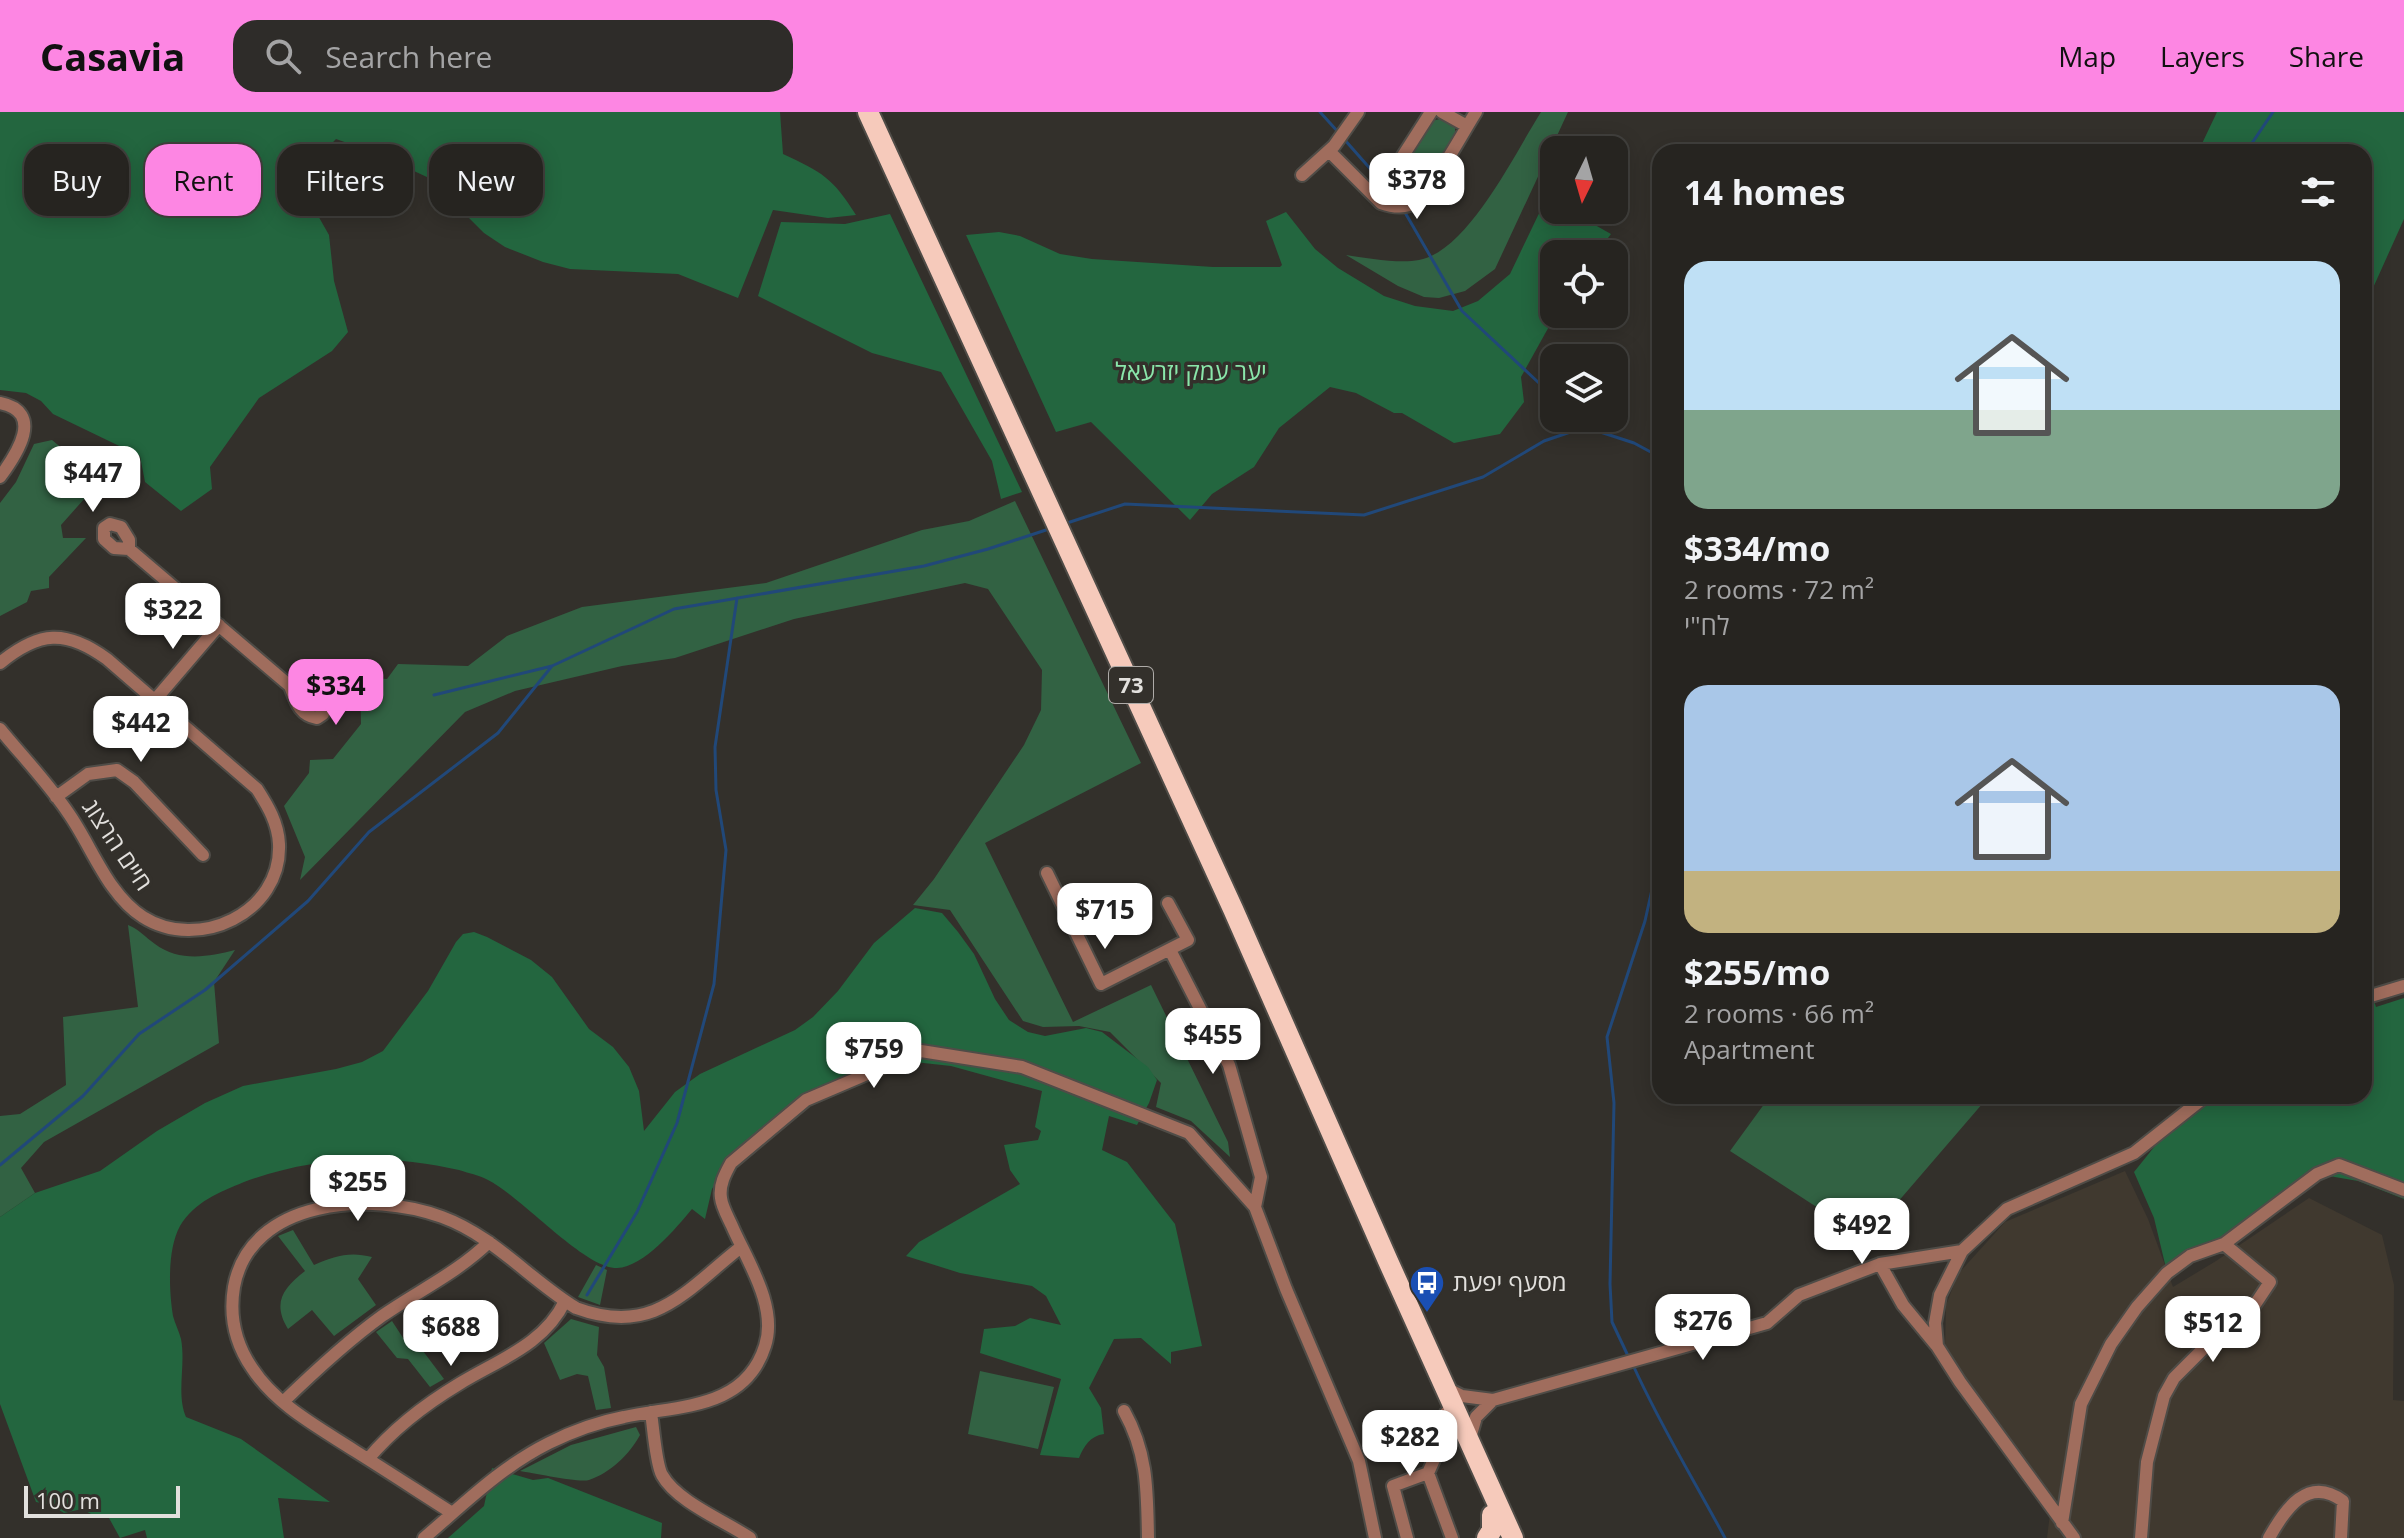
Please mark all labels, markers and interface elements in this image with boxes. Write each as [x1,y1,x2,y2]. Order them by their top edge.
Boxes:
search box [233,20,793,92]
text: Casavia [40,30,185,82]
icon: search [261,34,305,78]
text: Search here [325,36,492,77]
text: Map [2058,37,2116,75]
text: Layers [2160,37,2245,75]
text: Share [2289,37,2364,75]
north arrow [1540,136,1628,224]
map controls [1540,136,1628,432]
chip: Buy [24,144,129,216]
chip: Rent [145,144,261,216]
chip: Filters [277,144,413,216]
chip: New [429,144,543,216]
pin: $378 [1370,153,1464,221]
text: $378 [1387,161,1447,197]
text: 14 homes [1684,169,1845,215]
icon: filters [2296,170,2340,214]
button: locate [1540,240,1628,328]
icon: home [1940,313,2084,457]
button: layers [1540,344,1628,432]
park label: יער עמק יזרעאל [1115,354,1267,387]
pin: $447 [46,446,140,514]
text: $447 [63,454,123,490]
text: $334/mo [1684,525,1830,571]
text: 2 rooms · 72 m² [1684,571,1874,607]
pin: $322 [126,583,220,651]
text: $322 [143,591,203,627]
text: לח"י [1684,607,1730,643]
pin: $334 [289,659,383,727]
text: $334 [306,667,366,703]
road number: 73 [1109,667,1153,703]
pin: $442 [94,696,188,764]
text: $442 [111,704,171,740]
icon: home [1940,737,2084,881]
street label: חיים הרצוג [75,792,161,897]
pin: $715 [1058,883,1152,951]
text: $715 [1075,891,1135,927]
text: $255/mo [1684,949,1830,995]
text: 2 rooms · 66 m² [1684,995,1874,1031]
pin: $455 [1166,1008,1260,1076]
text: $455 [1183,1016,1243,1052]
pin: $759 [827,1022,921,1090]
text: $759 [844,1030,904,1066]
text: Apartment [1684,1031,1815,1067]
pin: $255 [311,1155,405,1223]
text: $255 [328,1163,388,1199]
pin: $492 [1815,1198,1909,1266]
text: $492 [1832,1206,1892,1242]
bus stop icon: מסעף יפעת [1408,1264,1446,1314]
place label: מסעף יפעת [1453,1265,1567,1298]
pin: $276 [1656,1294,1750,1362]
pin: $512 [2166,1296,2260,1364]
pin: $688 [404,1300,498,1368]
text: $276 [1673,1302,1733,1338]
text: $512 [2183,1304,2243,1340]
text: $688 [421,1308,481,1344]
pin: $282 [1363,1410,1457,1478]
text: $282 [1380,1418,1440,1454]
scale bar [24,1482,180,1518]
text: 100 m [36,1485,100,1515]

